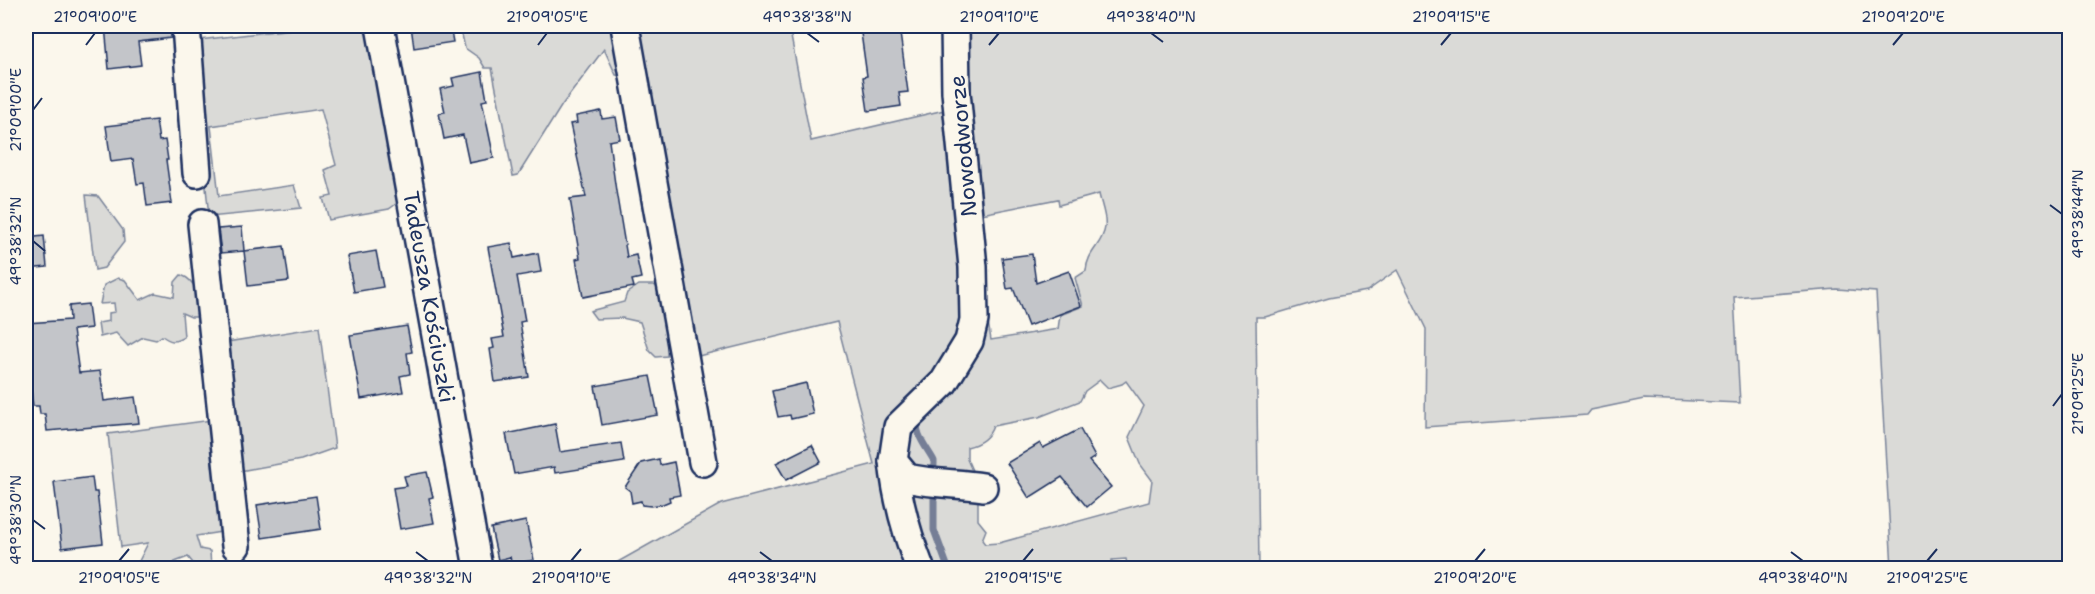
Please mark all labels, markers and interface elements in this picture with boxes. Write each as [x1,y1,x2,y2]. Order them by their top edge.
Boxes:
text: 21°09'00"E [53,7,137,27]
text: 21°09'05"E [506,7,588,27]
text: 49°38'38"N [762,7,852,27]
text: 21°09'10"E [959,7,1039,27]
text: 49°38'40"N [1106,7,1196,27]
text: 21°09'15"E [1412,7,1490,27]
text: 21°09'20"E [1861,7,1945,27]
text: 21°09'00"E [6,68,26,152]
street label: Nowodworze [942,74,984,218]
text: 49°38'44"N [2068,169,2088,259]
street label: Tadeusza Kościuszki [396,189,462,405]
text: 49°38'32"N [6,196,26,286]
text: 21°09'25"E [2068,353,2088,435]
text: 49°38'30"N [6,475,26,565]
text: 21°09'05"E [78,568,160,588]
text: 49°38'32"N [383,568,473,588]
text: 21°09'10"E [531,568,611,588]
text: 49°38'34"N [727,568,817,588]
text: 21°09'15"E [984,568,1062,588]
text: 21°09'20"E [1433,568,1517,588]
text: 49°38'40"N [1758,568,1848,588]
text: 21°09'25"E [1886,568,1968,588]

